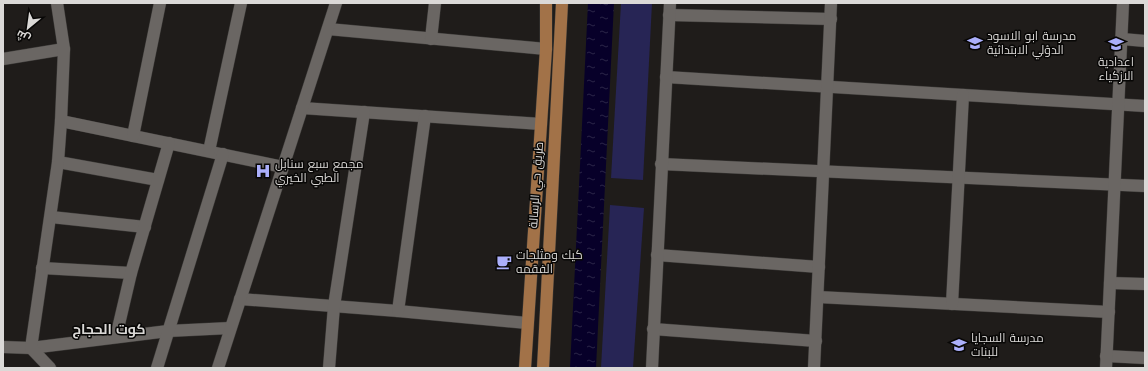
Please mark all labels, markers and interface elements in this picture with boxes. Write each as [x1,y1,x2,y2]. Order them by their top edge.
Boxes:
north arrow [8,8,48,48]
text: ش [14,27,33,45]
place label: مدرسة ابو الاسود الدؤلي الابتدائية [987,29,1076,60]
school or university icon: مدرسة ابو الاسود الدؤلي الابتدائية [966,34,984,52]
school or university icon: اعدادية الازكياء [1107,35,1125,53]
place label: اعدادية الازكياء [1098,55,1134,83]
street label: طريق حي الرسالة [526,141,549,229]
place label: مجمع سبع سنابل الطبي الخيري [275,157,363,188]
hospital icon: مجمع سبع سنابل الطبي الخيري [254,162,272,180]
place label: كيك ومثلجات الفقمه [516,248,583,276]
cafe icon: كيك ومثلجات الفقمه [495,253,513,271]
district label: كوت الحجاج [72,321,146,339]
place label: مدرسة السجايا للبنات [971,331,1044,359]
school or university icon: مدرسة السجايا للبنات [950,336,968,354]

